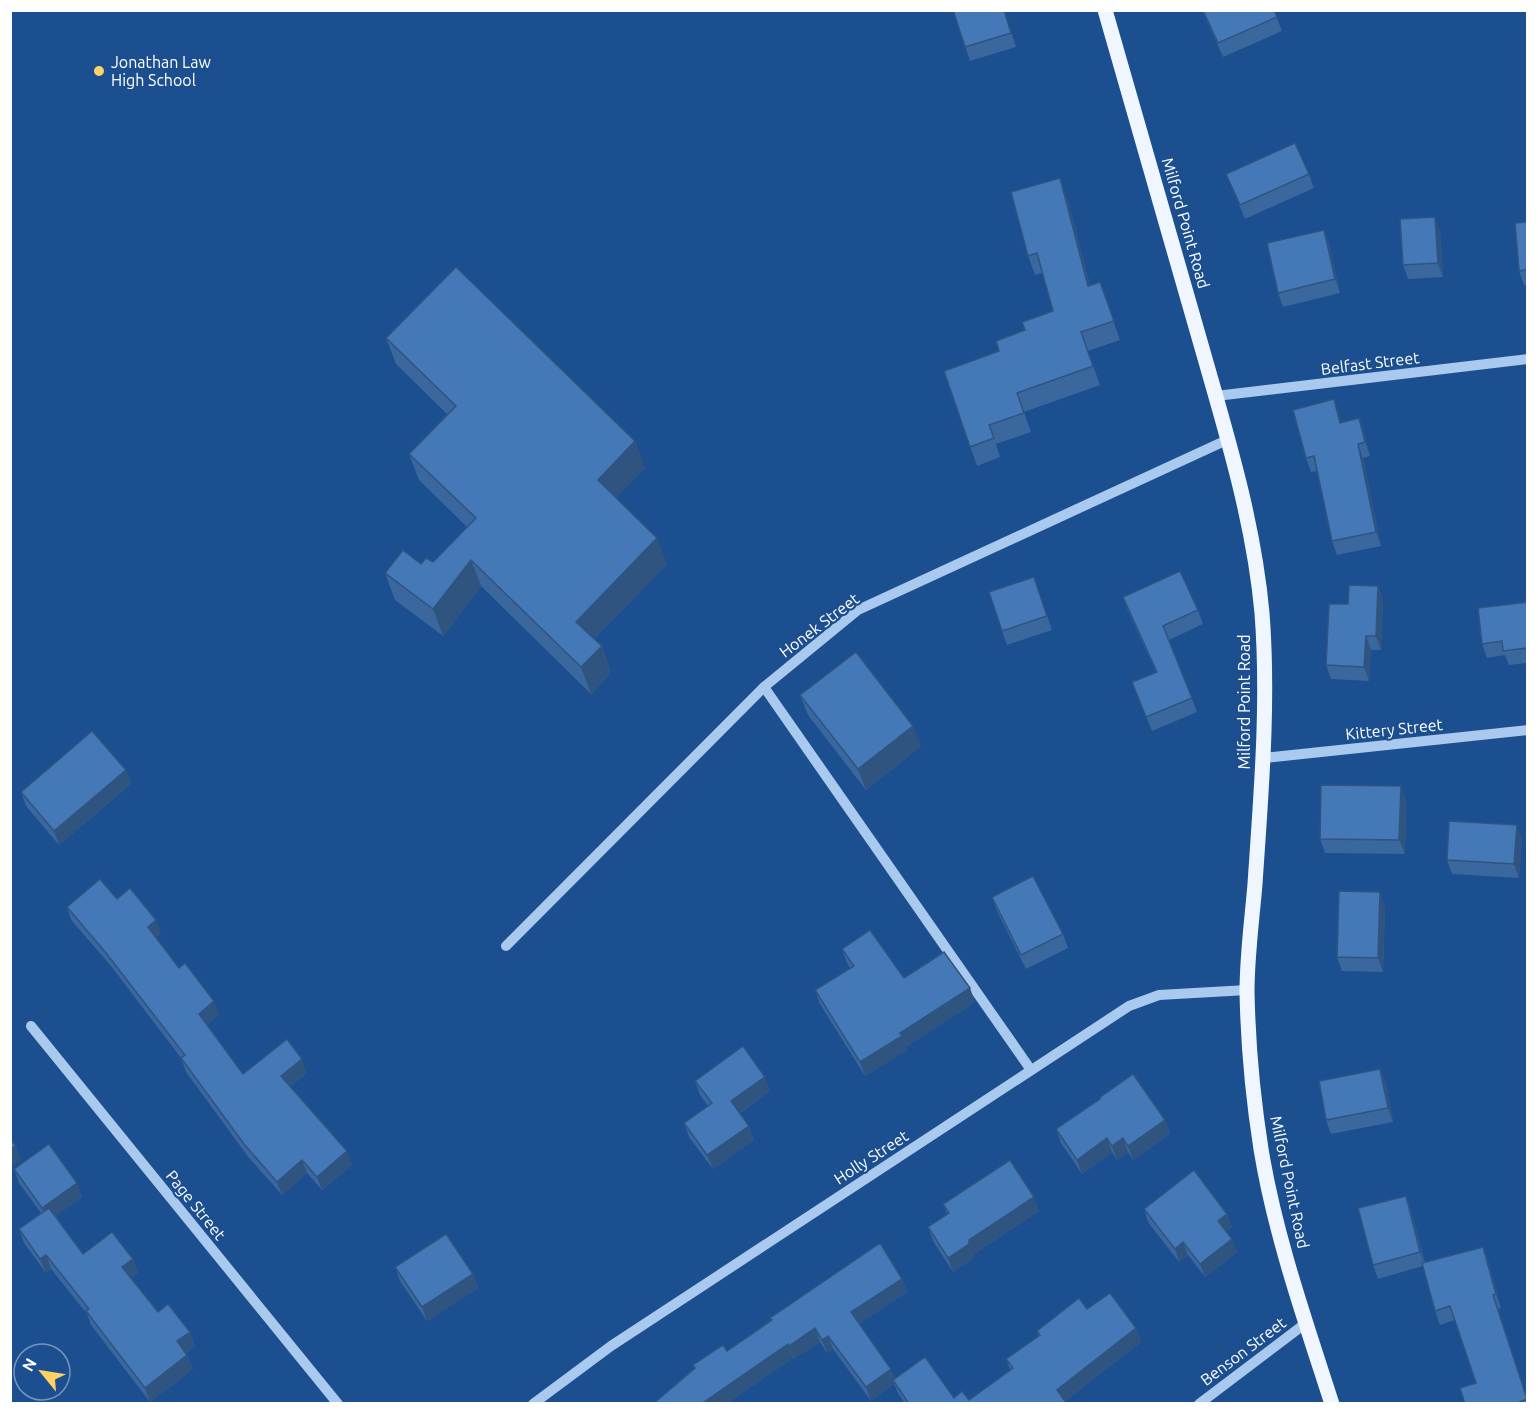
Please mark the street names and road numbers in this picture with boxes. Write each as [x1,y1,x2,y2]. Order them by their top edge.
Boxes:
street label: Milford Point Road [1159,156,1213,290]
street label: Belfast Street [1320,348,1421,378]
street label: Honek Street [776,589,863,661]
street label: Milford Point Road [1235,634,1253,770]
street label: Kittery Street [1344,715,1444,743]
street label: Milford Point Road [1267,1114,1313,1250]
street label: Holly Street [830,1126,912,1188]
street label: Page Street [163,1167,230,1244]
street label: Benson Street [1197,1313,1290,1389]

